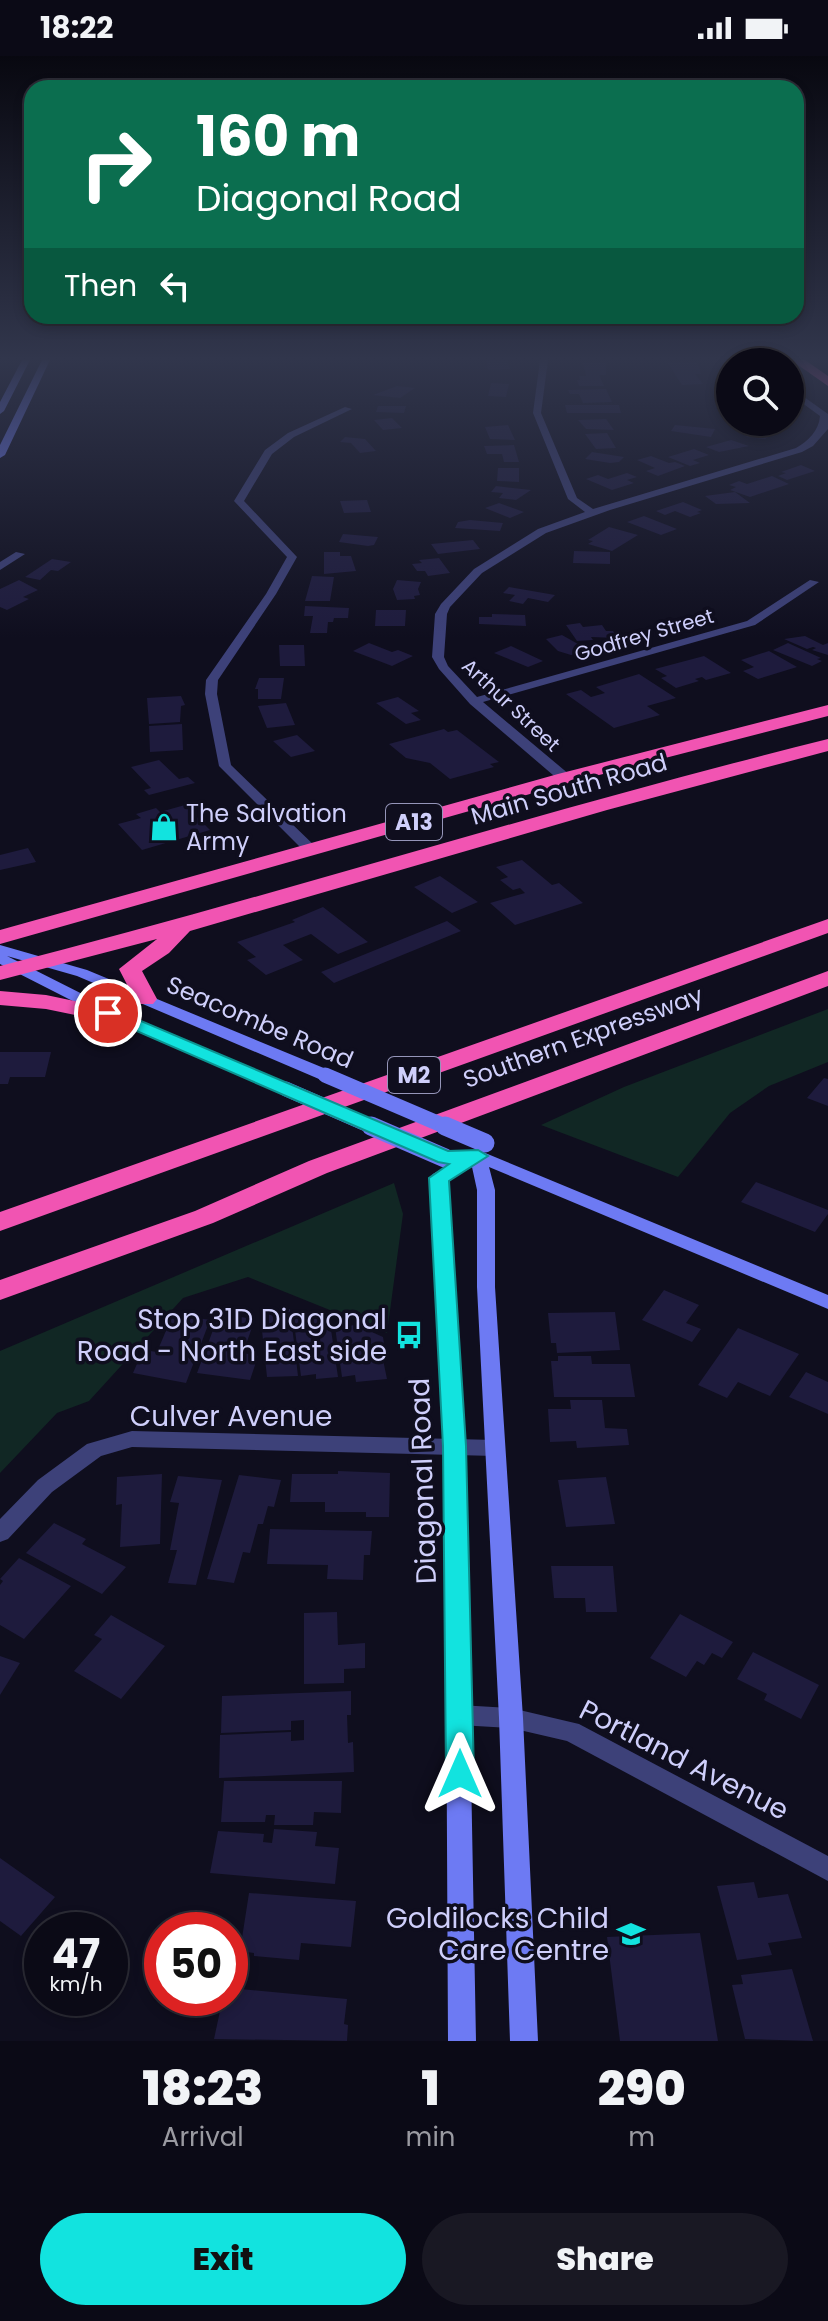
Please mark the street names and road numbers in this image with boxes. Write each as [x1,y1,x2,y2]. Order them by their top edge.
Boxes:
street label: Godfrey Street [571,602,717,668]
street label: Arthur Street [456,652,566,758]
street label: Main South Road [467,745,671,833]
road number: A13 [386,804,442,840]
street label: Seacombe Road [162,968,358,1076]
street label: Southern Expressway [459,978,708,1096]
road number: M2 [388,1057,440,1093]
street label: Diagonal Road [400,1377,446,1585]
street label: Culver Avenue [130,1397,332,1436]
street label: Portland Avenue [573,1690,795,1830]

